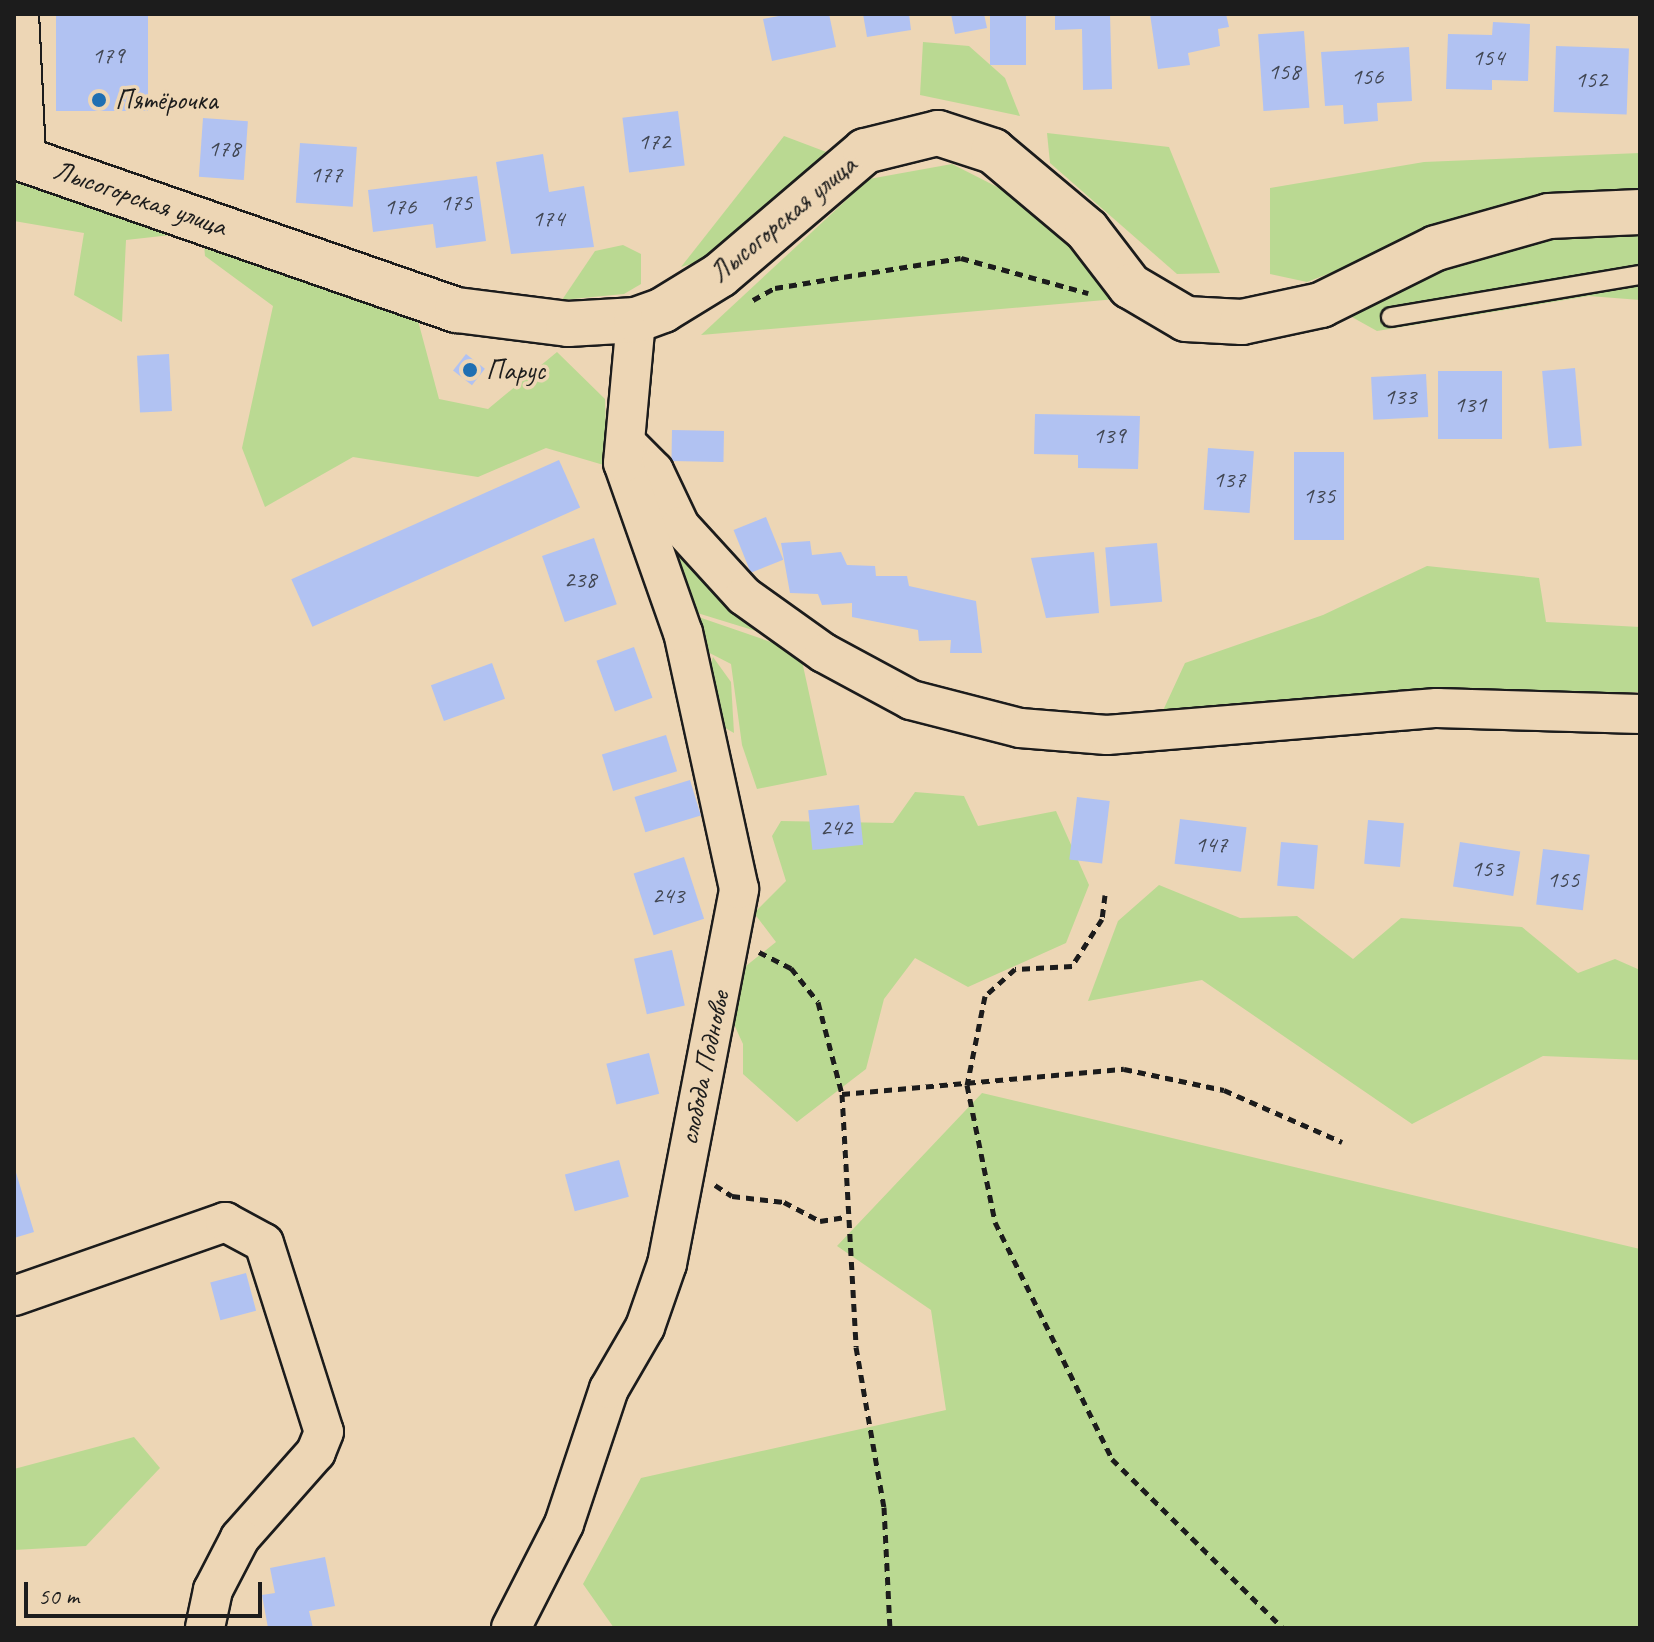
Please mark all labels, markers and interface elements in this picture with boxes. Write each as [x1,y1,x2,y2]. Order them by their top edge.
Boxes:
house number: 179 [92,42,124,70]
house number: 154 [1472,44,1504,72]
house number: 158 [1268,58,1300,86]
house number: 156 [1351,63,1383,91]
house number: 152 [1575,66,1607,94]
place label: Пятёрочка [115,83,218,117]
marker: Пятёрочка [90,91,108,109]
house number: 172 [638,128,670,156]
house number: 178 [208,135,240,163]
street label: Лысогорская улица [702,148,864,290]
street label: Лысогорская улица [48,152,232,244]
house number: 177 [310,161,342,189]
house number: 175 [440,189,472,217]
house number: 176 [384,193,416,221]
house number: 174 [532,205,564,233]
place label: Парус [486,353,545,387]
marker: Парус [461,361,479,379]
house number: 133 [1384,383,1416,411]
house number: 131 [1454,391,1486,419]
house number: 139 [1093,422,1125,450]
house number: 137 [1213,466,1245,494]
house number: 135 [1303,482,1335,510]
house number: 238 [564,566,596,594]
house number: 242 [820,814,852,842]
house number: 147 [1195,831,1227,859]
house number: 153 [1471,855,1503,883]
house number: 155 [1547,866,1579,894]
house number: 243 [652,882,684,910]
street label: слобода Подновье [671,987,737,1149]
scale bar [28,1566,266,1616]
text: 50 m [38,1581,79,1611]

